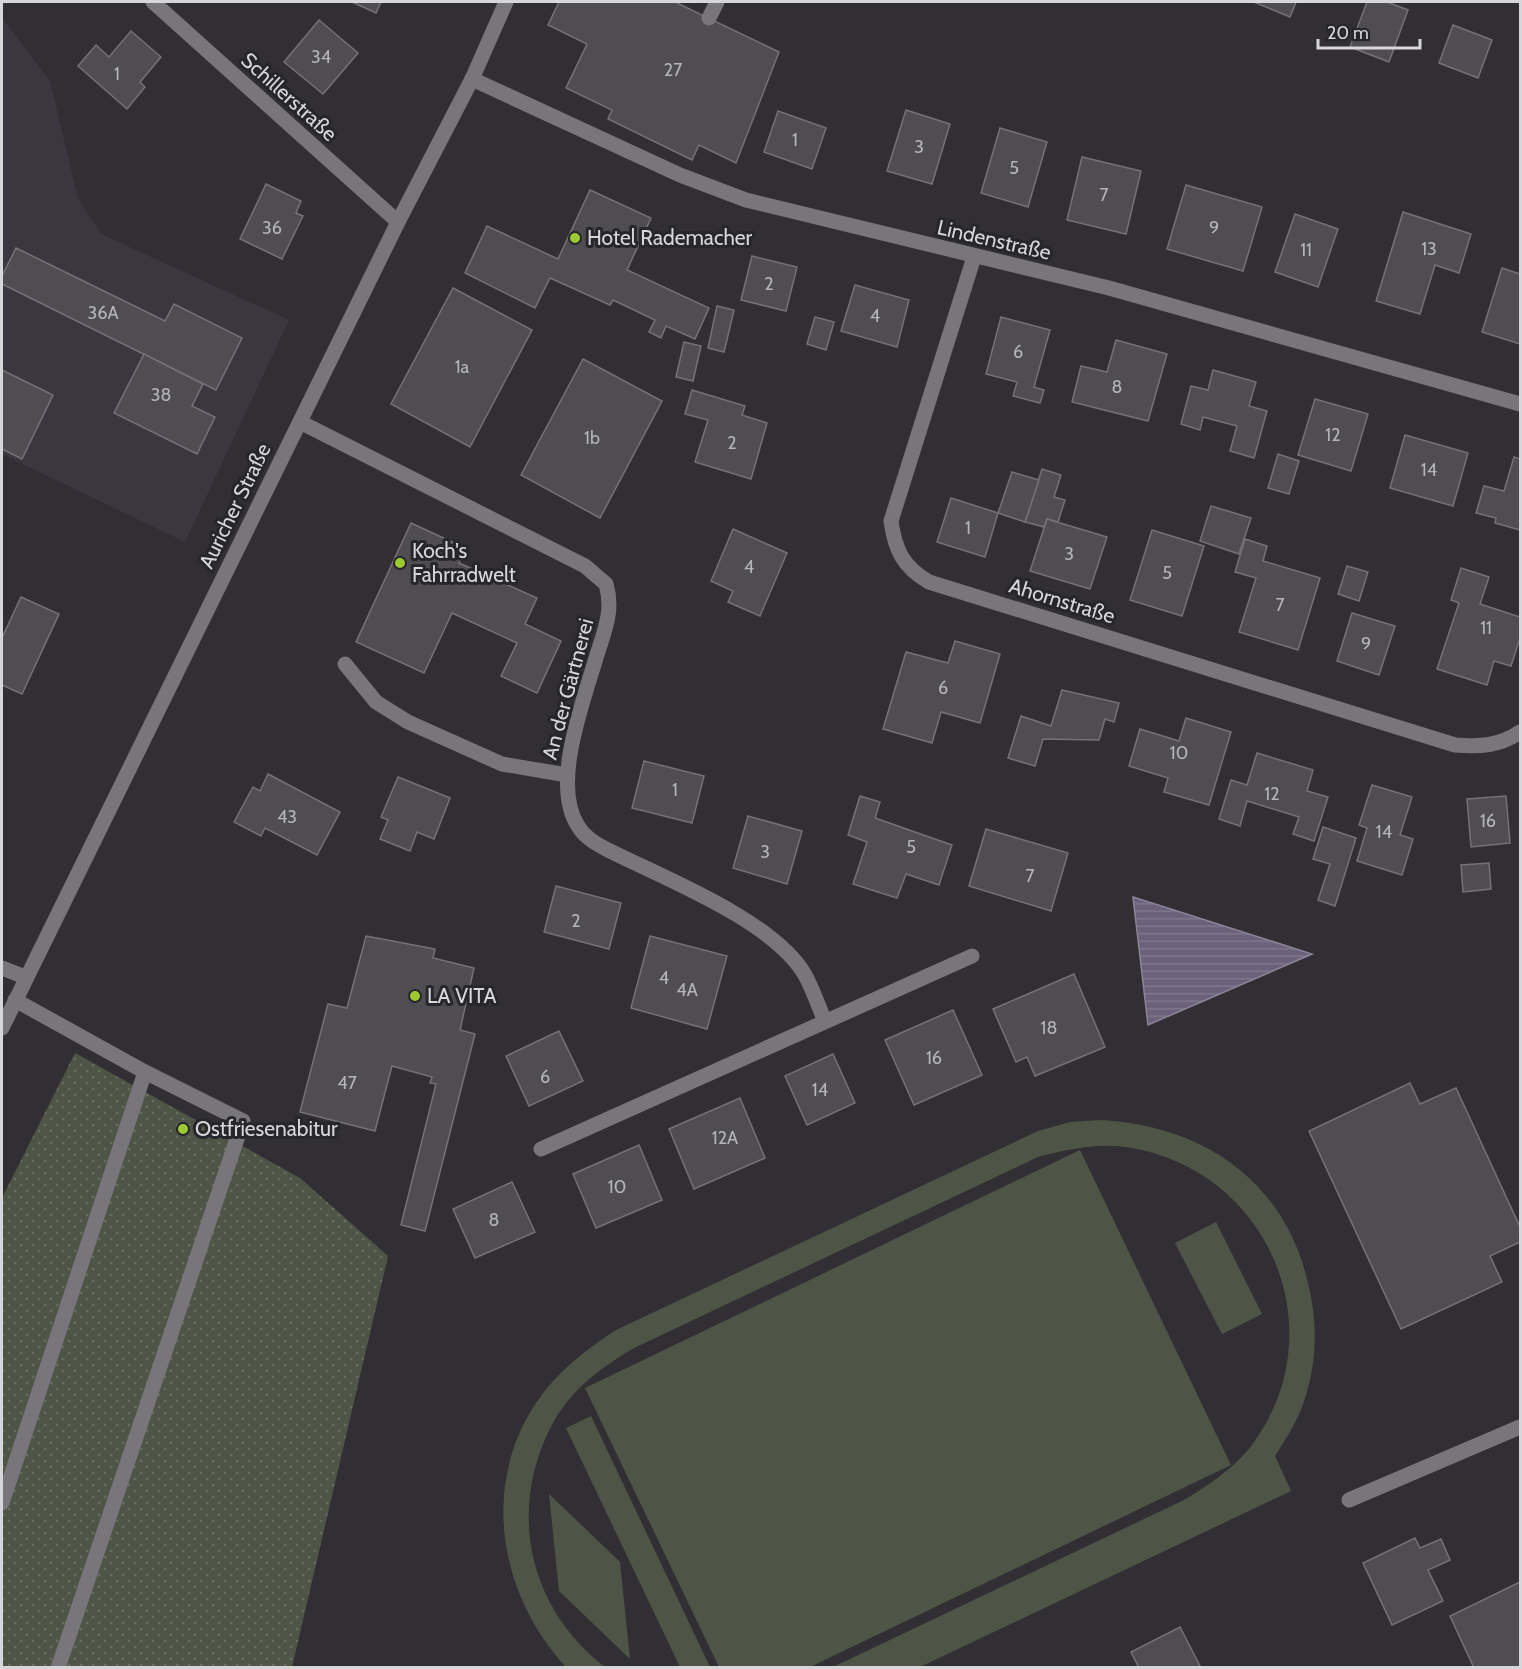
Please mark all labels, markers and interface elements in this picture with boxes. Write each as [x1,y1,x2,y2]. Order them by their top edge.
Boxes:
scale bar [1318,12,1420,50]
text: 20 m [1327,22,1369,44]
house number: 34 [311,46,331,68]
street label: Schillerstraße [236,47,342,146]
house number: 27 [664,59,682,81]
house number: 1 [114,63,120,85]
house number: 1 [792,129,798,151]
house number: 3 [914,136,924,158]
house number: 5 [1009,157,1019,179]
house number: 7 [1099,184,1109,206]
street label: Lindenstraße [935,214,1054,265]
house number: 36 [262,217,282,239]
house number: 9 [1209,217,1219,239]
place label: Hotel Rademacher [587,225,753,250]
marker: Hotel Rademacher [568,231,582,245]
house number: 13 [1421,238,1437,260]
house number: 11 [1300,239,1312,261]
house number: 2 [764,273,774,295]
house number: 36A [87,302,119,324]
house number: 4 [870,305,880,327]
house number: 6 [1013,341,1023,363]
house number: 1a [455,356,470,378]
house number: 8 [1112,376,1122,398]
house number: 38 [151,384,171,406]
house number: 12 [1325,424,1341,446]
house number: 1b [584,427,600,449]
house number: 2 [727,432,737,454]
street label: Auricher Straße [193,439,276,572]
house number: 14 [1421,459,1437,481]
house number: 1 [965,517,971,539]
place label: Koch's Fahrradwelt [412,538,516,587]
house number: 3 [1064,543,1074,565]
marker: Koch's Fahrradwelt [393,556,407,570]
house number: 4 [744,556,754,578]
house number: 5 [1162,562,1172,584]
street label: Ahornstraße [1006,573,1118,629]
house number: 7 [1275,594,1285,616]
street label: An der Gärtnerei [537,616,598,762]
house number: 11 [1480,617,1492,639]
house number: 9 [1361,633,1371,655]
house number: 6 [938,677,948,699]
house number: 10 [1170,742,1188,764]
house number: 1 [672,779,678,801]
house number: 12 [1264,783,1280,805]
house number: 43 [277,806,297,828]
house number: 16 [1480,810,1496,832]
house number: 14 [1376,821,1392,843]
house number: 5 [906,836,916,858]
house number: 3 [760,841,770,863]
house number: 7 [1025,865,1035,887]
house number: 2 [571,910,581,932]
house number: 4 [659,967,669,989]
house number: 4A [676,979,698,1001]
place label: LA VITA [427,983,496,1008]
marker: LA VITA [408,989,422,1003]
house number: 18 [1041,1017,1057,1039]
house number: 16 [926,1047,942,1069]
house number: 6 [540,1066,550,1088]
house number: 47 [337,1072,357,1094]
house number: 14 [812,1079,828,1101]
place label: Ostfriesenabitur [195,1116,338,1141]
marker: Ostfriesenabitur [176,1122,190,1136]
house number: 12A [712,1127,738,1149]
house number: 10 [608,1176,626,1198]
house number: 8 [489,1209,499,1231]

